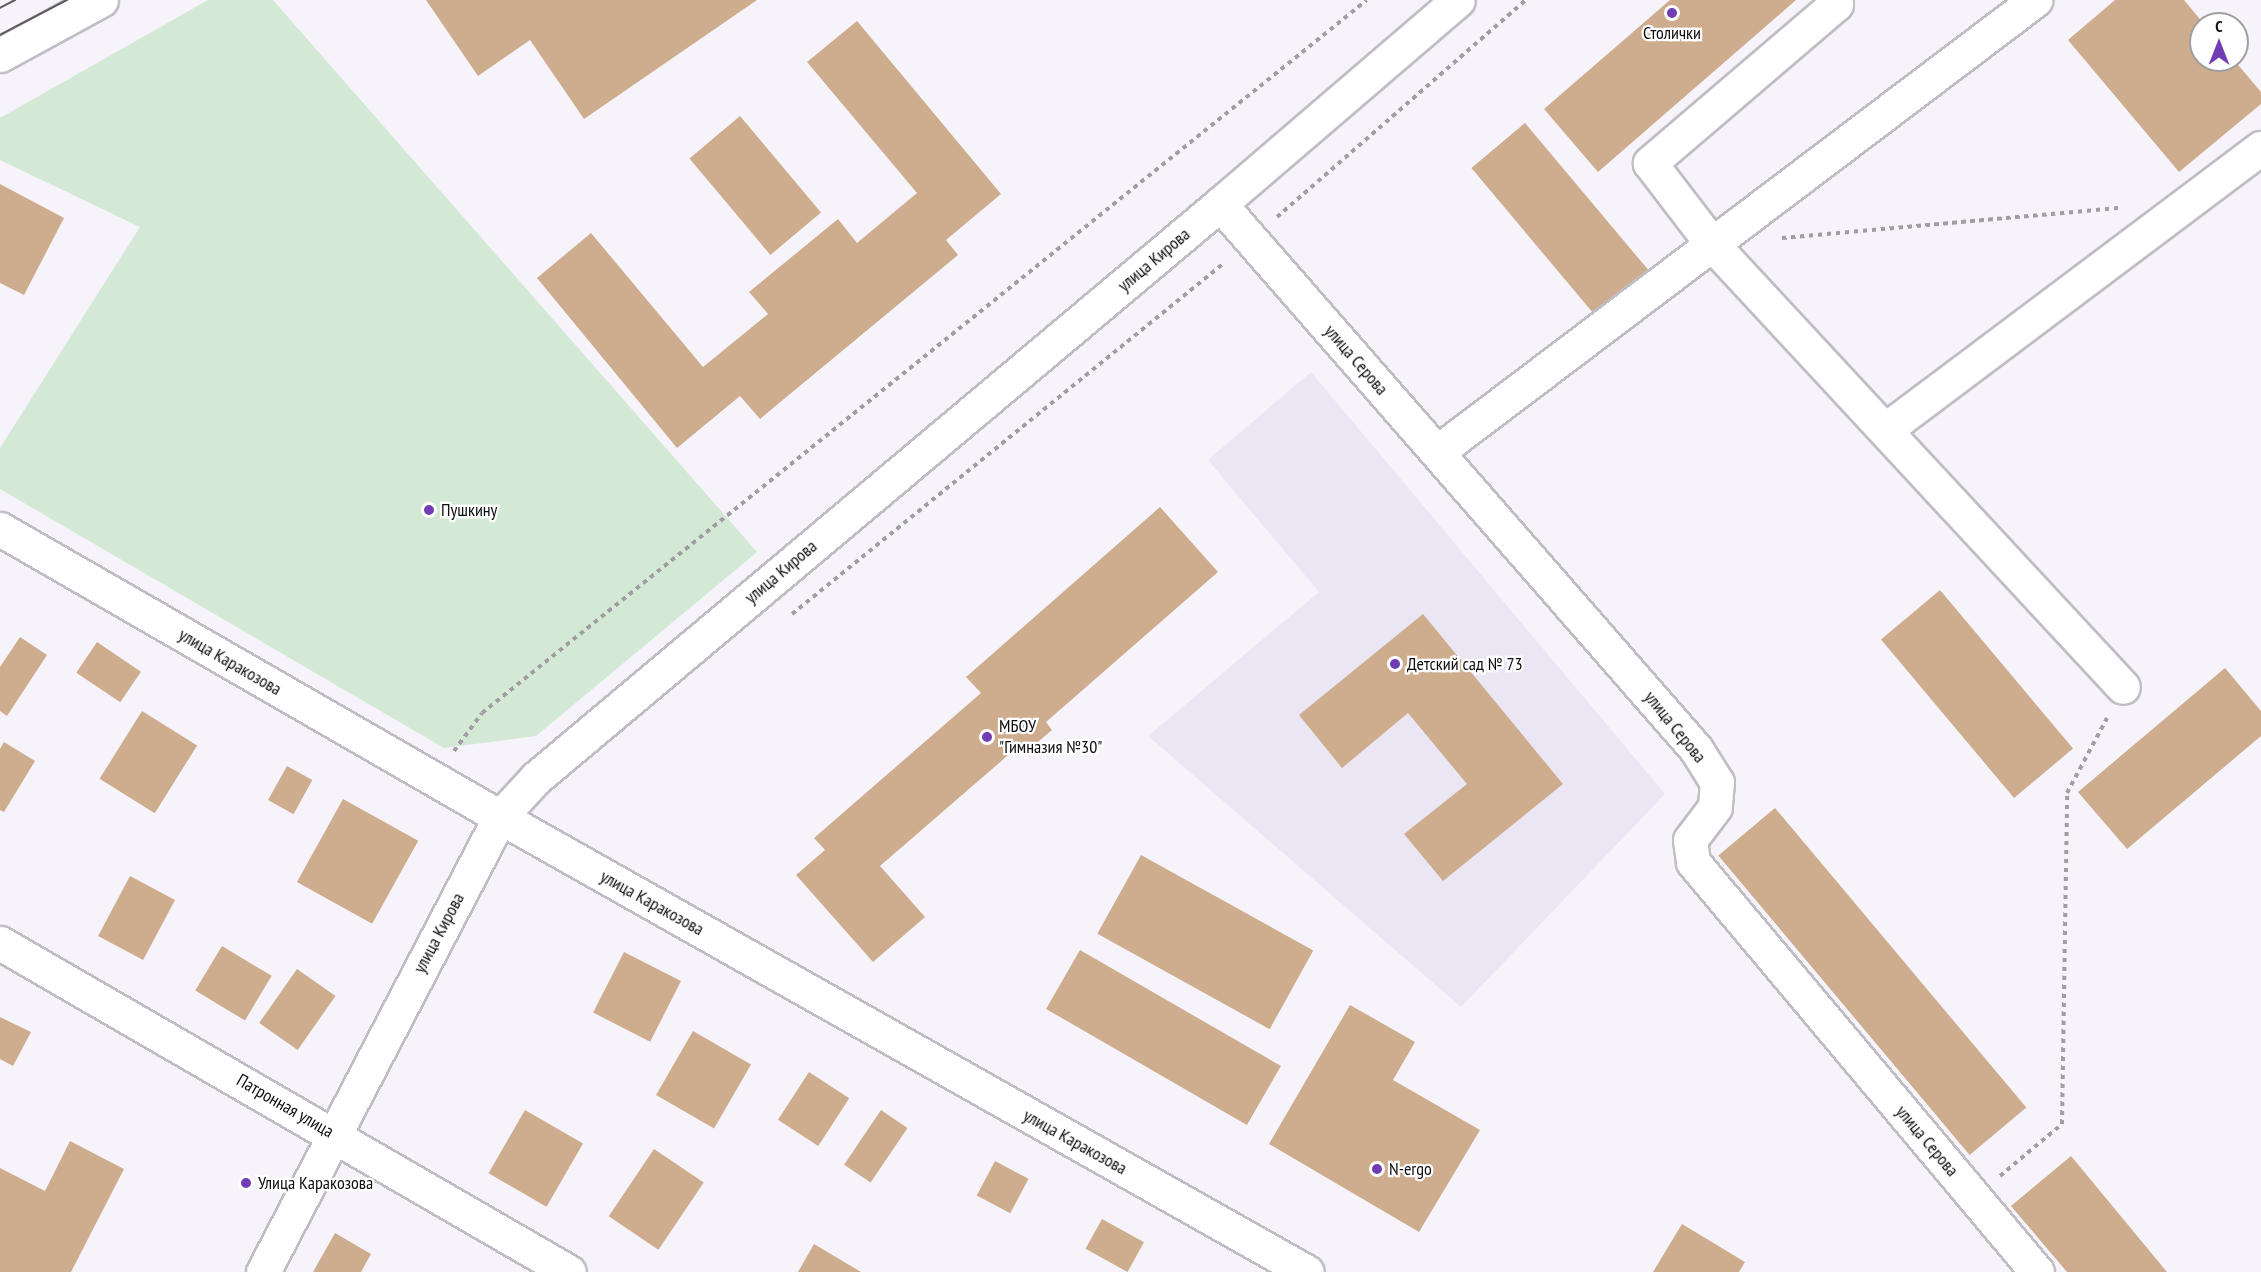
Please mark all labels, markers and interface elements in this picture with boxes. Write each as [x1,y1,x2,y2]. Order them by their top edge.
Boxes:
marker: Столички [1665,6,1679,20]
north arrow [2189,12,2249,72]
text: С [2215,16,2223,36]
place label: Столички [1643,22,1701,44]
street label: улица Кирова [1114,224,1194,296]
street label: улица Серова [1320,320,1392,400]
place label: Пушкину [441,499,497,521]
marker: Пушкину [422,503,436,517]
street label: улица Кирова [741,536,821,608]
street label: улица Каракозова [175,624,285,700]
place label: Детский сад № 73 [1407,653,1523,675]
marker: Детский сад № 73 [1388,657,1402,671]
street label: улица Серова [1640,687,1710,767]
place label: МБОУ "Гимназия №30" [999,716,1102,758]
marker: МБОУ "Гимназия №30" [980,730,994,744]
street label: улица Каракозова [596,866,708,940]
street label: улица Кирова [409,889,469,977]
street label: Патронная улица [233,1070,337,1142]
street label: улица Серова [1891,1101,1963,1181]
street label: улица Каракозова [1019,1105,1131,1179]
place label: N-ergo [1389,1158,1432,1180]
marker: N-ergo [1370,1162,1384,1176]
place label: Улица Каракозова [258,1172,373,1194]
marker: Улица Каракозова [239,1176,253,1190]

